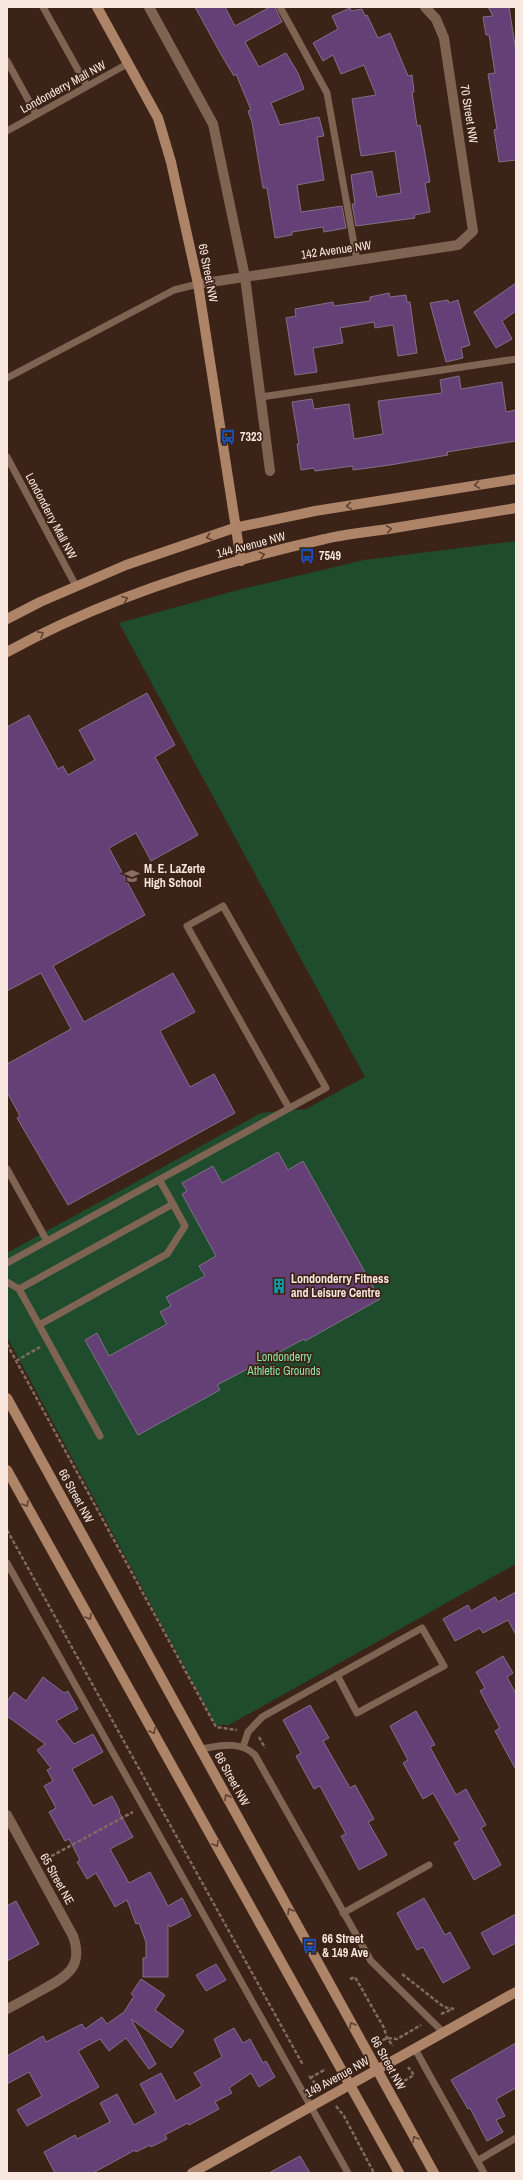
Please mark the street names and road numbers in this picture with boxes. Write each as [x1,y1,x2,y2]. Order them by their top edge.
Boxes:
street label: Londonderry Mall NW [18,57,109,117]
street label: 70 Street NW [456,84,482,145]
street label: 142 Avenue NW [300,237,373,263]
street label: 69 Street NW [195,242,222,304]
street label: Londonderry Mall NW [22,470,81,562]
street label: 144 Avenue NW [215,528,288,562]
street label: 66 Street NW [55,1466,98,1526]
street label: 66 Street NW [211,1749,254,1809]
street label: 65 Street NE [36,1850,78,1908]
street label: 66 Street NW [367,2033,410,2093]
street label: 149 Avenue NW [302,2052,373,2101]

